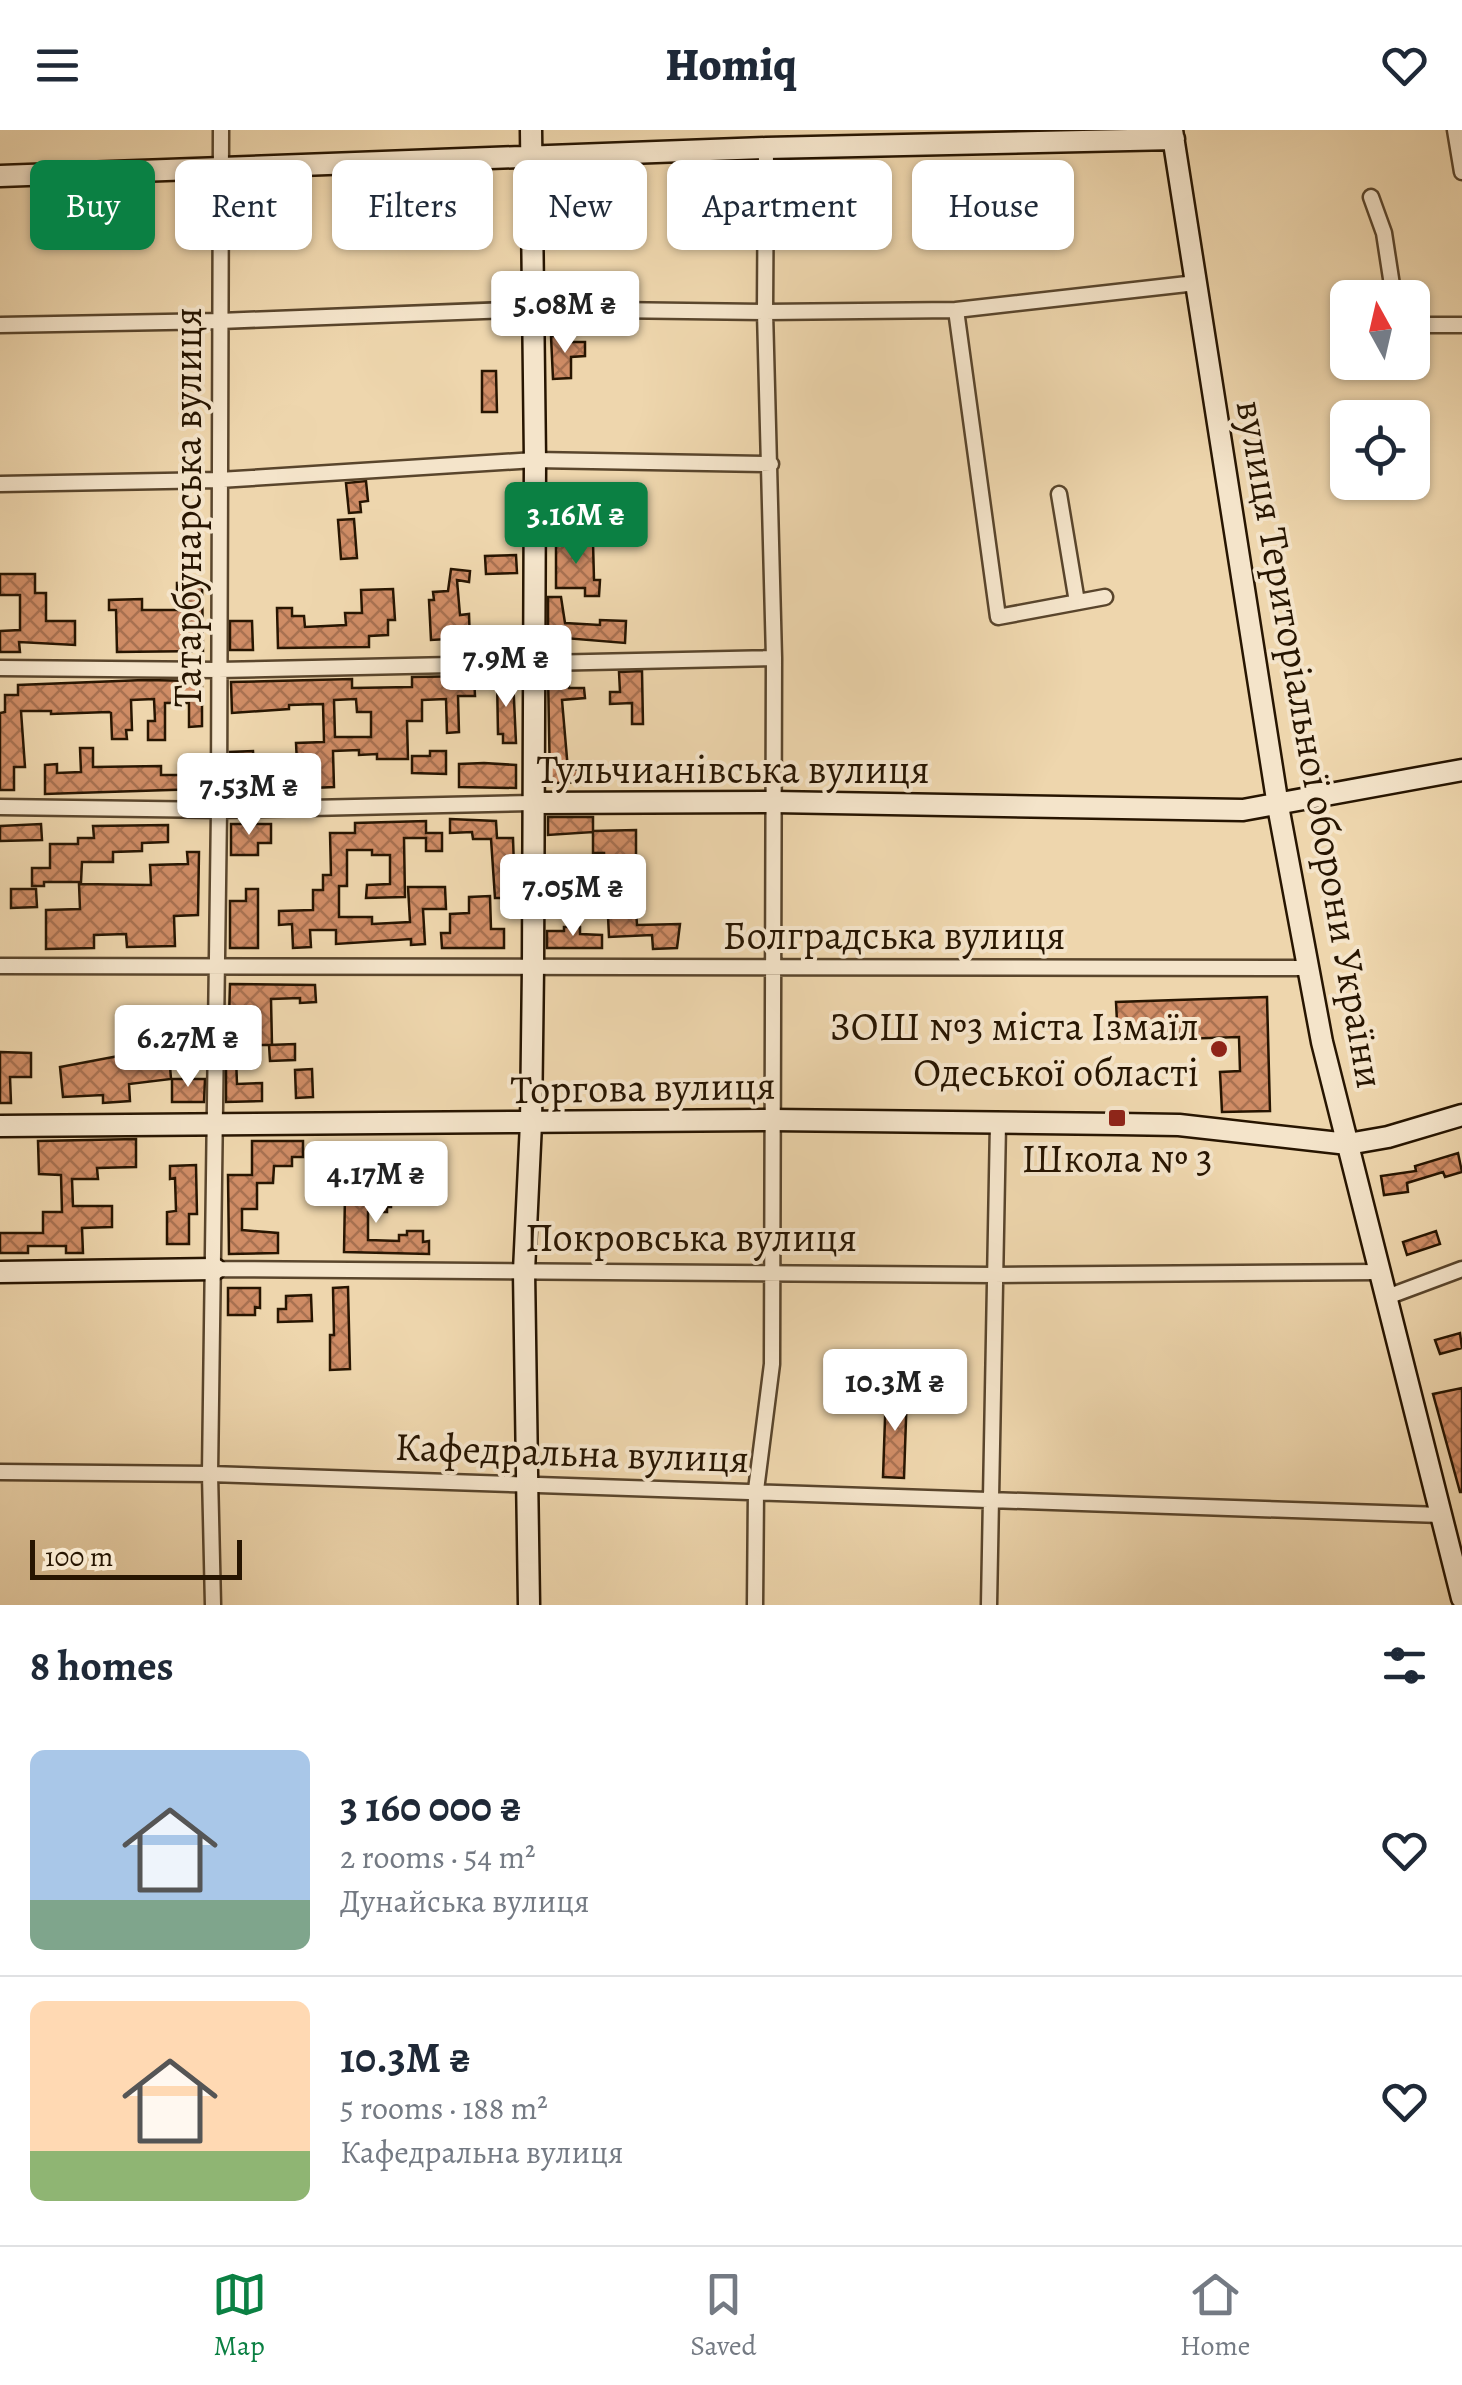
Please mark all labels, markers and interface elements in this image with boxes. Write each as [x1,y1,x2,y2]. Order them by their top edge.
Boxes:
text: Homiq [666,34,796,96]
icon: menu [30,38,85,93]
icon: heart [1377,38,1432,93]
chip: Buy [30,160,155,250]
chip: Rent [175,160,312,250]
chip: Filters [332,160,493,250]
chip: New [513,160,647,250]
chip: Apartment [667,160,892,250]
chip: House [912,160,1074,250]
pin: 5.08M ₴ [473,271,657,356]
north arrow [1330,280,1430,380]
map controls [1330,280,1430,500]
text: 5.08M ₴ [513,281,617,325]
street label: Татарбунарська вулиця [160,307,215,707]
street label: вулиця Територіальної оборони України [1223,396,1398,1093]
button: locate [1330,400,1430,500]
pin: 3.16M ₴ [484,482,668,567]
text: 3.16M ₴ [527,492,625,536]
pin: 7.9M ₴ [425,625,587,710]
text: 7.9M ₴ [463,635,549,679]
street label: Тульчианівська вулиця [536,742,930,797]
pin: 7.53M ₴ [157,753,341,838]
text: 7.53M ₴ [199,763,299,807]
pin: 7.05M ₴ [481,854,665,939]
text: 7.05M ₴ [522,864,624,908]
street label: Болградська вулиця [723,908,1065,963]
place label: ЗОШ №3 міста Ізмаїл Одеської області [830,999,1199,1100]
pin: 6.27M ₴ [96,1005,280,1090]
text: 6.27M ₴ [137,1015,239,1059]
marker: ЗОШ №3 міста Ізмаїл Одеської області [1208,1038,1230,1060]
street label: Торгова вулиця [510,1058,776,1117]
marker: Школа № 3 [1106,1107,1128,1129]
place label: Школа № 3 [1021,1131,1213,1186]
pin: 4.17M ₴ [284,1141,468,1226]
text: 4.17M ₴ [327,1151,425,1195]
street label: Покровська вулиця [525,1210,857,1265]
pin: 10.3M ₴ [803,1349,987,1434]
text: 10.3M ₴ [845,1359,945,1403]
street label: Кафедральна вулиця [394,1419,750,1486]
scale bar [30,1535,242,1580]
text: 100 m [45,1538,113,1576]
text: 8 homes [30,1637,174,1694]
icon: filters [1377,1638,1432,1693]
text: 3 160 000 ₴ [340,1778,522,1835]
icon: home [110,1790,230,1910]
icon: heart [1377,1823,1432,1878]
text: 2 rooms · 54 m² [340,1835,536,1879]
text: Дунайська вулиця [340,1879,590,1923]
text: 10.3M ₴ [340,2029,471,2086]
icon: home [110,2041,230,2161]
icon: heart [1377,2074,1432,2129]
text: 5 rooms · 188 m² [340,2086,548,2130]
text: Кафедральна вулиця [340,2130,623,2174]
tab: Map [212,2267,267,2365]
tab: Saved [690,2267,757,2365]
tab: Home [1180,2267,1250,2365]

